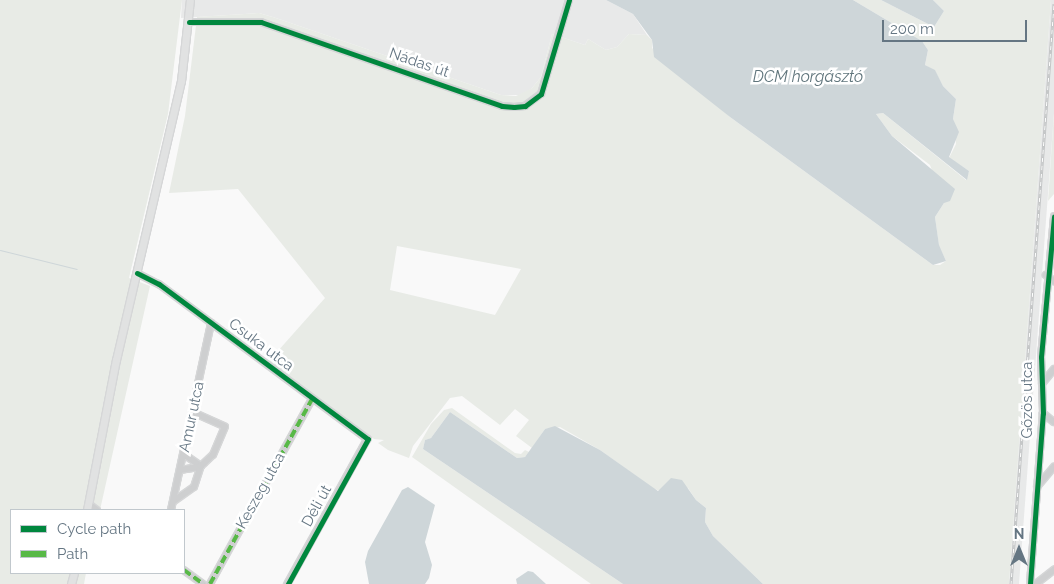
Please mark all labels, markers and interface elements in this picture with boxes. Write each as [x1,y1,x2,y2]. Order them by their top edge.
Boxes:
scale bar [884,10,1029,42]
text: 200 m [890,20,934,38]
street label: Nádas út [387,44,451,82]
water label: DCM horgásztó [753,67,863,87]
street label: Csuka utca [225,315,297,375]
street label: Gőzös utca [1019,362,1037,438]
street label: Amur utca [176,380,208,454]
street label: Keszeg utca [233,450,289,532]
street label: Déli út [298,482,336,530]
legend [10,509,185,574]
text: Cycle path [57,520,131,538]
north arrow [994,524,1044,574]
text: N [1014,526,1024,542]
text: Path [57,545,88,563]

